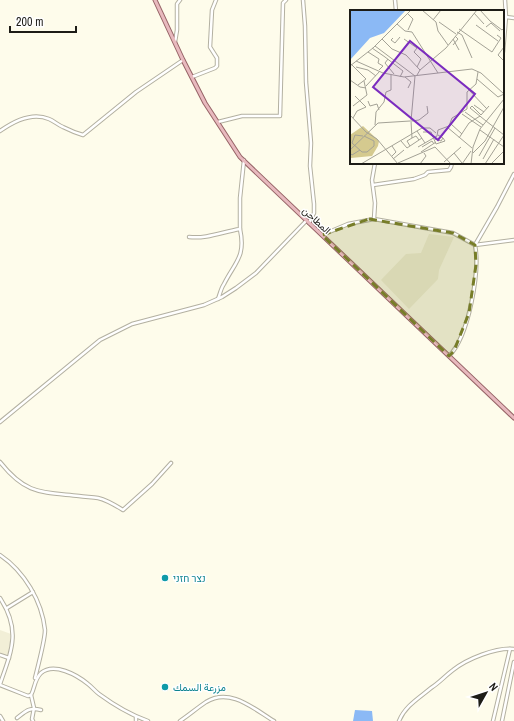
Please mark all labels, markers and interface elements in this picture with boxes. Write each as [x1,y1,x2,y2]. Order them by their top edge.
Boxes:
scale bar [10,8,76,34]
inset map [350,10,504,164]
text: 200 m [16,14,43,30]
street label: المطاحن [300,204,334,237]
place label: נצר חזני [173,572,206,585]
marker: נצר חזני [160,573,170,583]
north arrow [466,673,506,713]
text: N [486,680,501,694]
place label: مزرعة السمك [173,681,226,694]
marker: مزرعة السمك [160,682,170,692]

